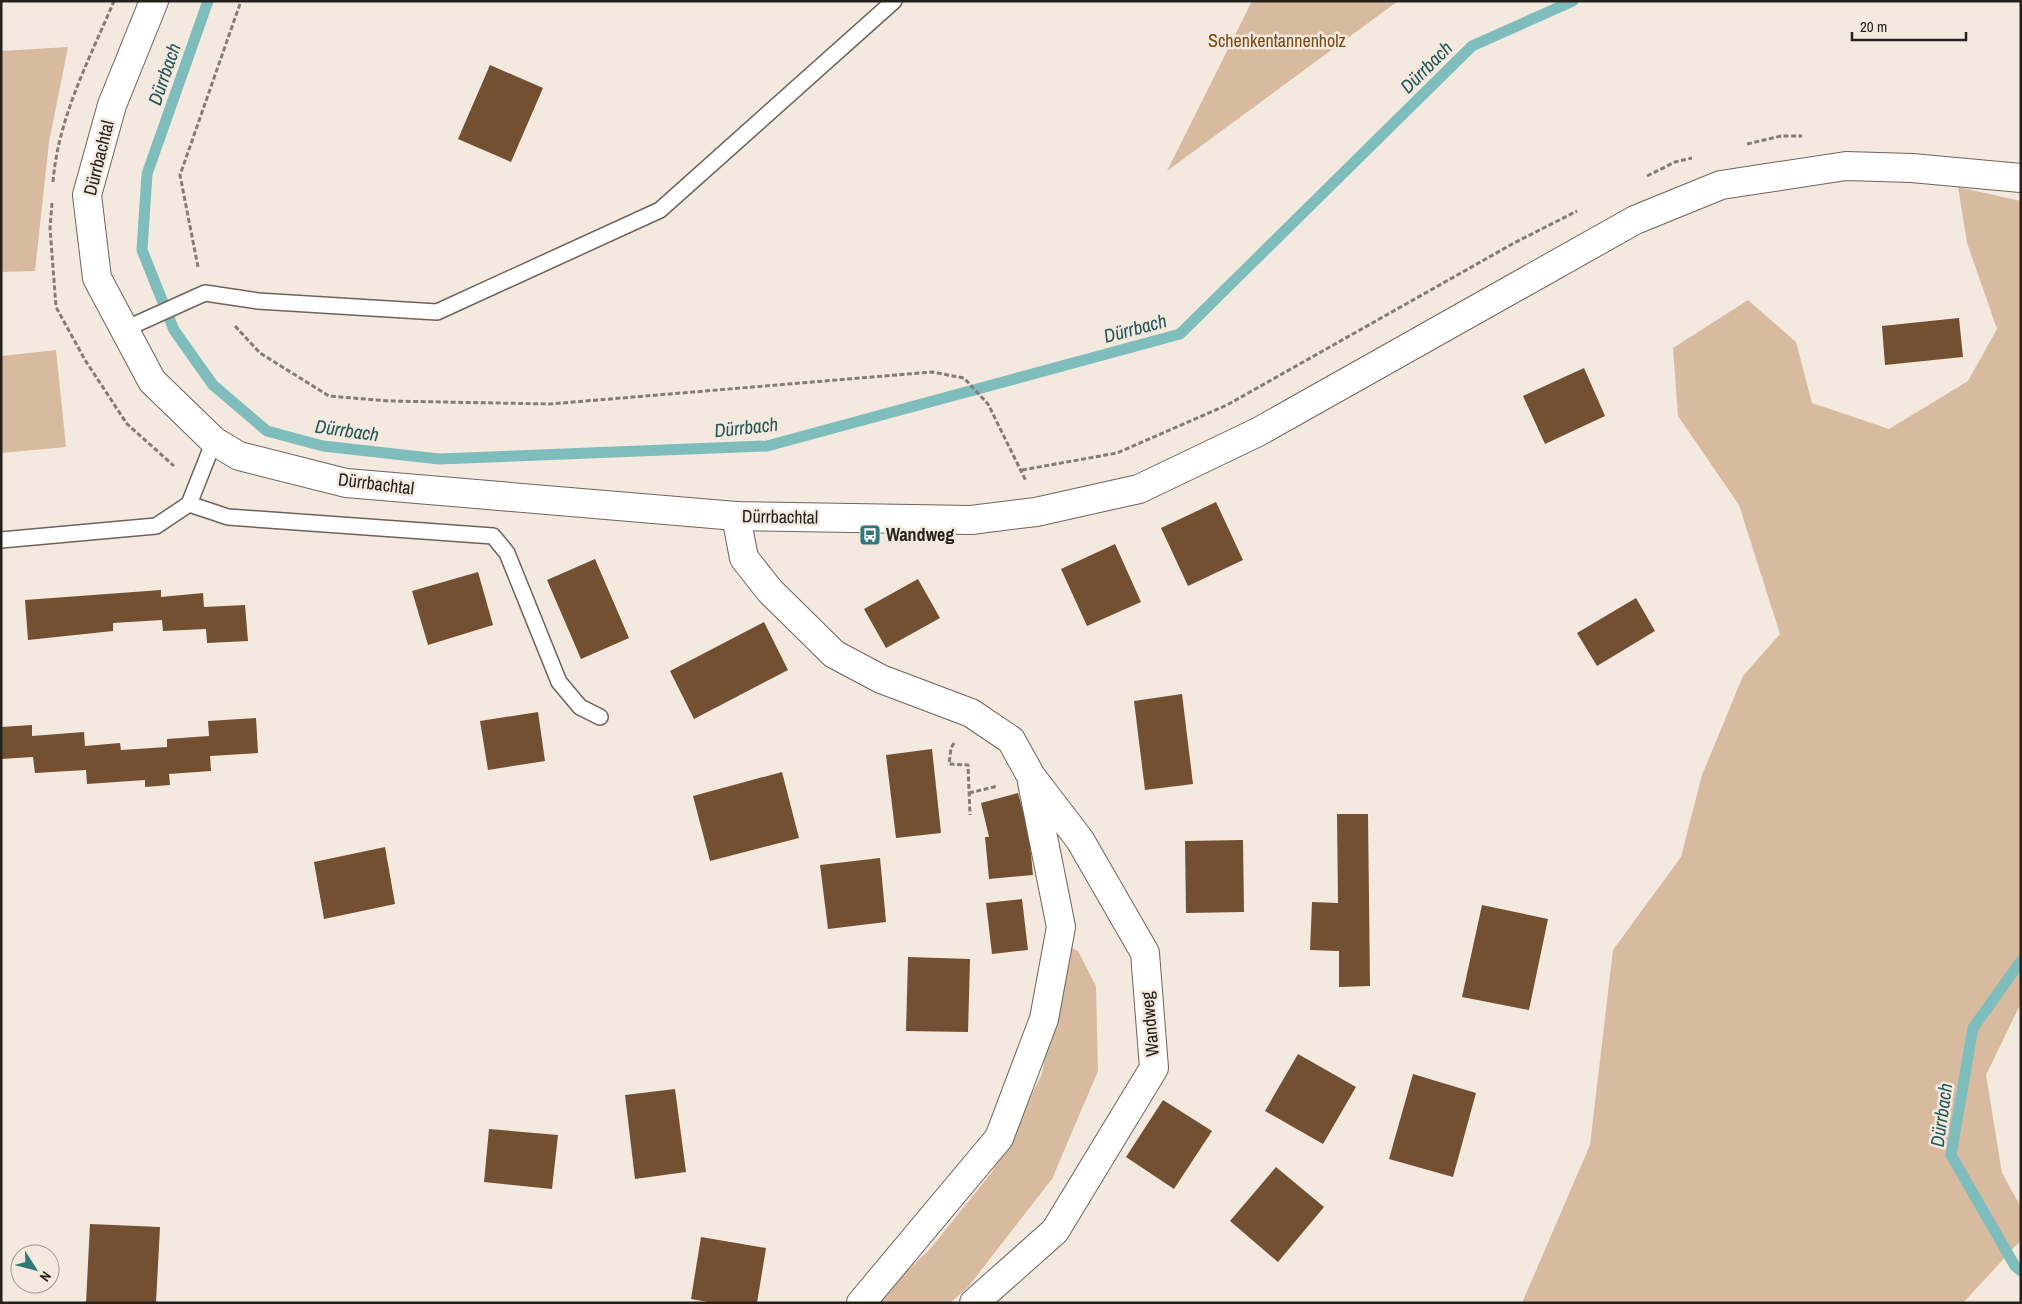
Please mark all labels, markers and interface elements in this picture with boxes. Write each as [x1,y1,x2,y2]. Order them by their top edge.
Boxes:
scale bar [1852,10,1966,42]
text: 20 m [1860,16,1887,37]
park label: Schenkentannenholz [1208,28,1346,53]
water label: Dürrbach [1394,35,1458,99]
water label: Dürrbach [141,39,187,109]
street label: Dürrbachtal [77,118,120,198]
water label: Dürrbach [1101,307,1169,349]
water label: Dürrbach [713,411,779,443]
water label: Dürrbach [313,413,381,447]
street label: Dürrbachtal [337,466,415,501]
street label: Dürrbachtal [742,503,818,530]
place label: Wandweg [886,522,954,547]
bus stop icon: Wandweg [858,523,882,547]
street label: Wandweg [1134,990,1165,1058]
water label: Dürrbach [1924,1081,1958,1149]
north arrow [10,1244,60,1294]
text: N [36,1268,55,1285]

